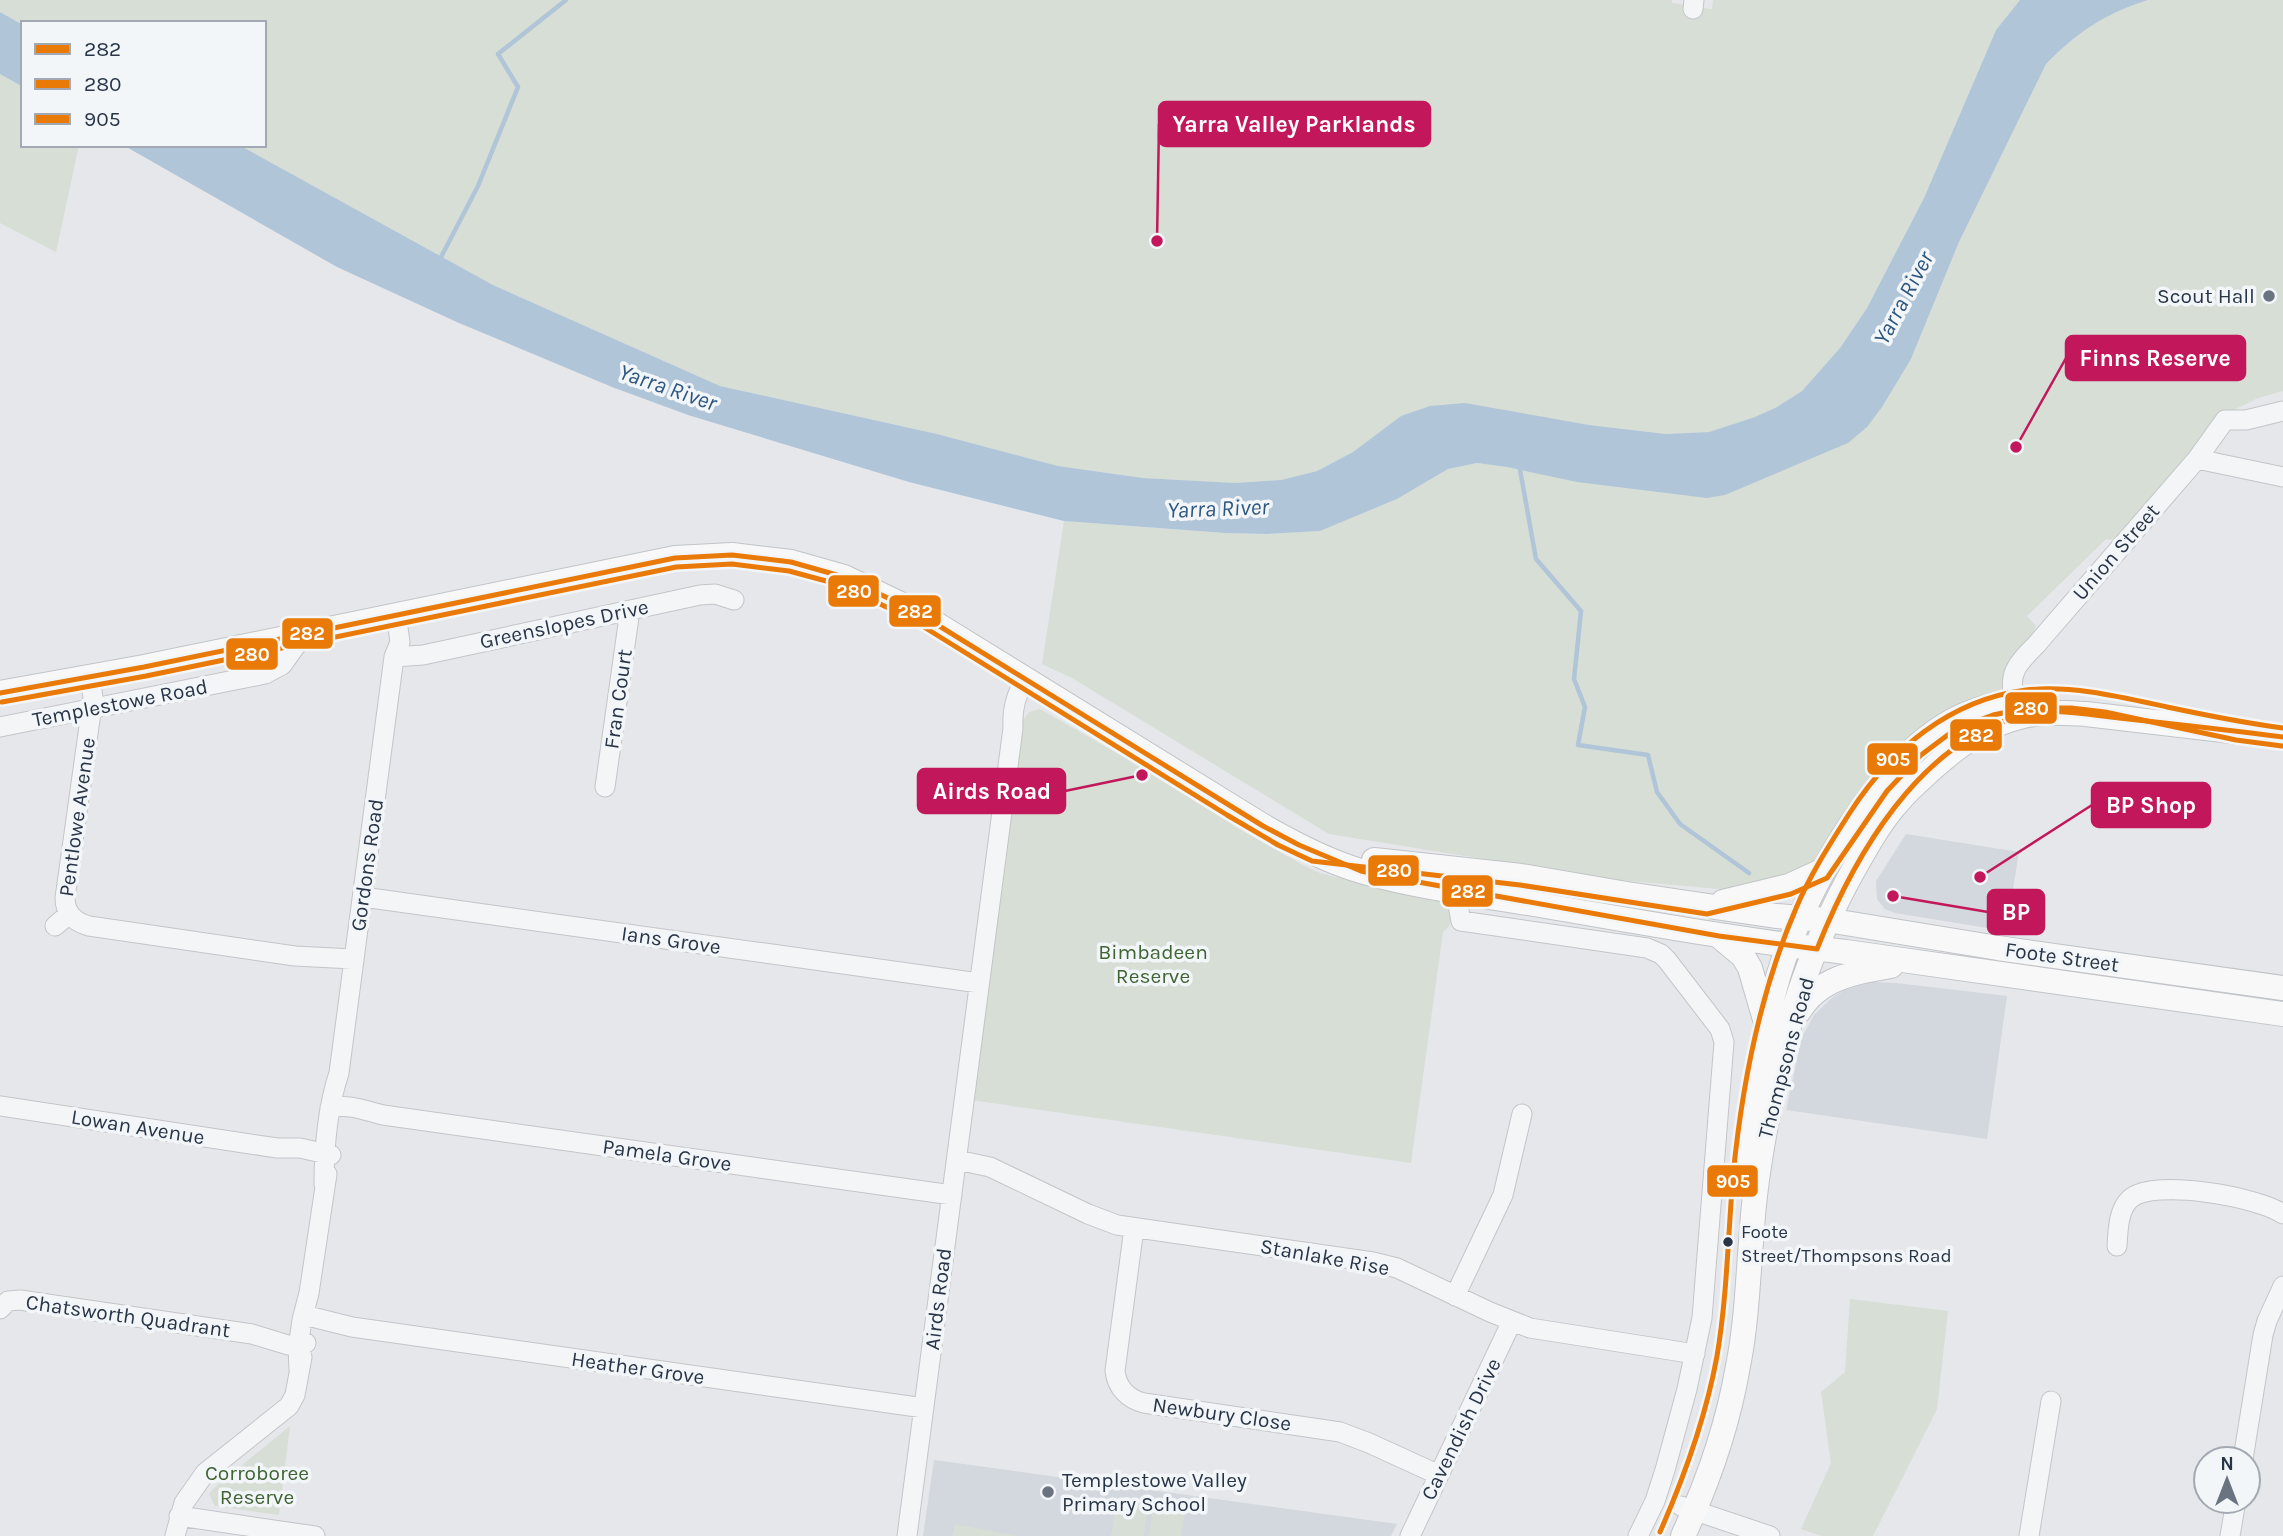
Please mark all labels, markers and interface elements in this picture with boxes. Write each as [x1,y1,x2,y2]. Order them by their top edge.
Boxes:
legend [21,21,266,147]
text: 282 [84,37,121,61]
text: 280 [84,72,122,96]
callout: Yarra Valley Parklands [1159,102,1430,146]
text: 905 [84,107,121,131]
text: Yarra Valley Parklands [1172,111,1416,138]
water label: Yarra River [1868,246,1940,350]
place label: Scout Hall [2157,284,2255,308]
marker: Scout Hall [2261,288,2277,304]
callout: Finns Reserve [2066,336,2245,380]
text: Finns Reserve [2079,345,2231,372]
water label: Yarra River [615,358,721,417]
water label: Yarra River [1167,493,1270,524]
street label: Union Street [2068,499,2164,605]
line badge: 280 [827,574,880,608]
text: 280 [836,581,872,603]
street label: Greenslopes Drive [477,594,651,654]
line badge: 282 [888,594,942,628]
text: 282 [897,601,933,623]
line badge: 282 [281,617,334,650]
text: 282 [289,623,325,645]
line badge: 280 [225,637,279,671]
text: 280 [234,644,270,666]
street label: Fran Court [599,648,637,750]
street label: Templestowe Road [30,674,210,732]
line badge: 280 [2004,691,2058,725]
text: 280 [2013,698,2049,720]
line badge: 282 [1949,718,2003,752]
text: 282 [1958,725,1994,747]
street label: Pentlowe Avenue [54,736,100,898]
line badge: 905 [1866,742,1919,776]
text: 905 [1876,749,1910,771]
callout: Airds Road [918,769,1065,813]
text: Airds Road [933,778,1051,805]
callout: BP Shop [2092,783,2210,827]
text: BP Shop [2106,792,2196,819]
street label: Gordons Road [346,797,388,933]
line badge: 280 [1367,854,1420,887]
text: 280 [1376,860,1412,882]
line badge: 282 [1441,874,1494,908]
text: 282 [1450,881,1486,903]
callout: BP [1988,890,2044,934]
text: BP [2002,899,2030,926]
street label: Ians Grove [620,921,722,959]
street label: Foote Street [2004,937,2121,977]
park label: Bimbadeen Reserve [1098,940,1208,988]
street label: Thompsons Road [1753,975,1819,1141]
street label: Lowan Avenue [70,1105,206,1149]
street label: Pamela Grove [601,1134,733,1176]
line badge: 905 [1706,1164,1759,1198]
text: 905 [1716,1171,1750,1193]
place label: Foote Street/Thompsons Road [1741,1221,1952,1267]
street label: Stanlake Rise [1259,1234,1391,1280]
marker: Foote Street/Thompsons Road [1721,1235,1735,1249]
street label: Airds Road [920,1247,956,1351]
street label: Chatsworth Quadrant [24,1290,232,1342]
street label: Heather Grove [570,1347,706,1389]
street label: Cavendish Drive [1416,1354,1506,1504]
street label: Newbury Close [1151,1392,1293,1436]
north arrow [2192,1445,2262,1515]
text: N [2220,1453,2234,1475]
park label: Corroboree Reserve [205,1461,309,1509]
place label: Templestowe Valley Primary School [1062,1468,1247,1516]
marker: Templestowe Valley Primary School [1040,1484,1056,1500]

